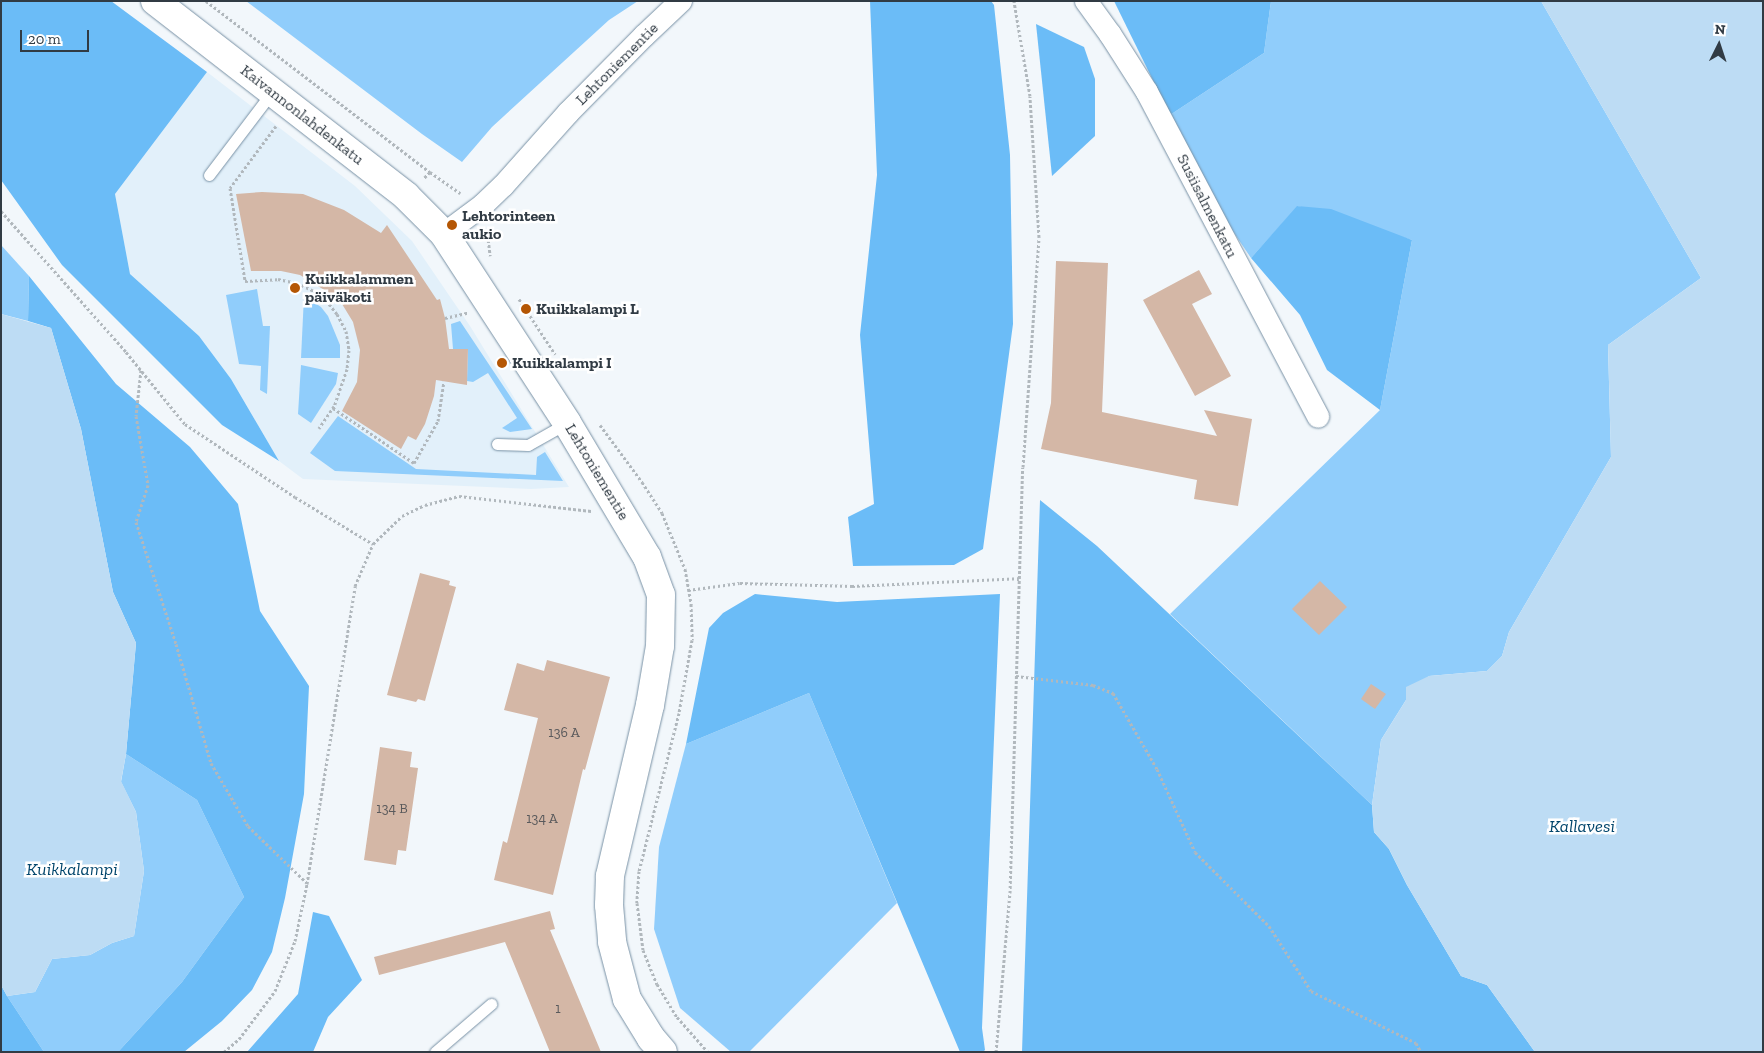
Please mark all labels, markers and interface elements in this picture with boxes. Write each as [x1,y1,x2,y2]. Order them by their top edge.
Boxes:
street label: Lehtoniementie [572,19,662,109]
scale bar [22,20,91,52]
north arrow [1694,20,1744,70]
text: N [1714,21,1726,38]
text: 20 m [28,30,61,48]
street label: Kaivannonlahdenkatu [237,61,367,169]
street label: Susiisalmenkatu [1173,151,1241,261]
place label: Lehtorinteen aukio [462,206,555,244]
marker: Lehtorinteen aukio [446,219,458,231]
place label: Kuikkalammen päiväkoti [305,269,413,307]
marker: Kuikkalammen päiväkoti [289,282,301,294]
place label: Kuikkalampi L [536,299,639,319]
marker: Kuikkalampi L [520,303,532,315]
place label: Kuikkalampi I [512,353,612,373]
marker: Kuikkalampi I [496,357,508,369]
street label: Lehtoniementie [561,420,633,524]
house number: 136 A [548,725,580,741]
house number: 134 B [376,801,408,817]
house number: 134 A [526,811,558,827]
water label: Kallavesi [1549,815,1615,837]
water label: Kuikkalampi [26,858,118,880]
house number: 1 [555,1001,561,1017]

